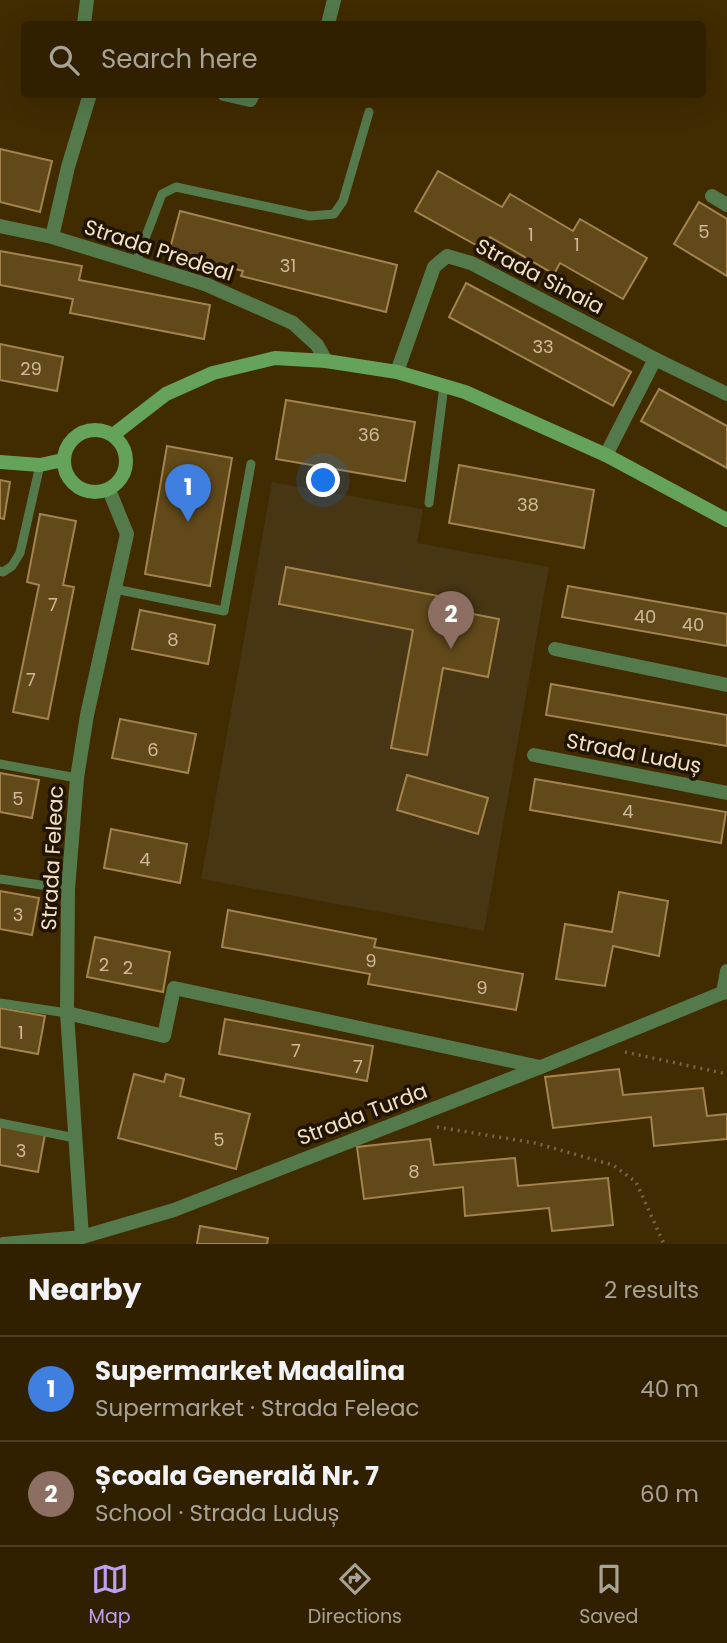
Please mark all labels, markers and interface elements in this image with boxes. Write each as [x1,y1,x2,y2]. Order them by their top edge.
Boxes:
search box [21,21,706,98]
icon: search [45,41,83,79]
text: Search here [101,41,258,77]
street label: Strada Predeal [81,212,237,288]
house number: 5 [698,219,710,244]
house number: 1 [528,222,534,247]
street label: Strada Sinaia [471,231,609,321]
house number: 1 [574,232,580,257]
house number: 31 [280,253,296,278]
house number: 33 [532,334,554,359]
house number: 29 [20,356,42,381]
house number: 36 [358,422,380,447]
your location [306,463,340,497]
pin: 1 [165,464,211,522]
house number: 38 [517,492,539,517]
pin: 2 [428,591,474,649]
house number: 7 [48,592,58,617]
house number: 40 [634,604,656,629]
house number: 40 [682,612,704,637]
house number: 8 [167,627,179,652]
house number: 7 [26,667,36,692]
street label: Strada Luduș [564,726,704,780]
house number: 6 [147,737,159,762]
street label: Strada Feleac [34,785,70,931]
house number: 5 [12,786,24,811]
house number: 4 [622,799,634,824]
house number: 4 [139,847,151,872]
house number: 3 [13,902,23,927]
house number: 9 [365,948,377,973]
house number: 2 [99,952,109,977]
house number: 2 [123,955,133,980]
house number: 9 [476,975,488,1000]
house number: 1 [18,1020,24,1045]
house number: 7 [291,1038,301,1063]
house number: 7 [353,1054,363,1079]
street label: Strada Turda [293,1076,431,1152]
house number: 5 [213,1127,225,1152]
house number: 3 [16,1138,26,1163]
house number: 8 [408,1159,420,1184]
text: Nearby [28,1268,142,1311]
text: 2 results [604,1274,699,1306]
text: Supermarket Madalina [95,1353,405,1389]
text: 1 [47,1373,55,1405]
text: 40 m [640,1373,699,1405]
text: Supermarket · Strada Feleac [95,1392,420,1424]
text: Școala Generală Nr. 7 [95,1458,379,1494]
text: 2 [44,1478,58,1510]
text: 60 m [640,1478,699,1510]
text: School · Strada Luduș [95,1497,340,1529]
tab: Map [89,1560,131,1631]
tab: Directions [308,1560,402,1631]
tab: Saved [579,1560,638,1631]

